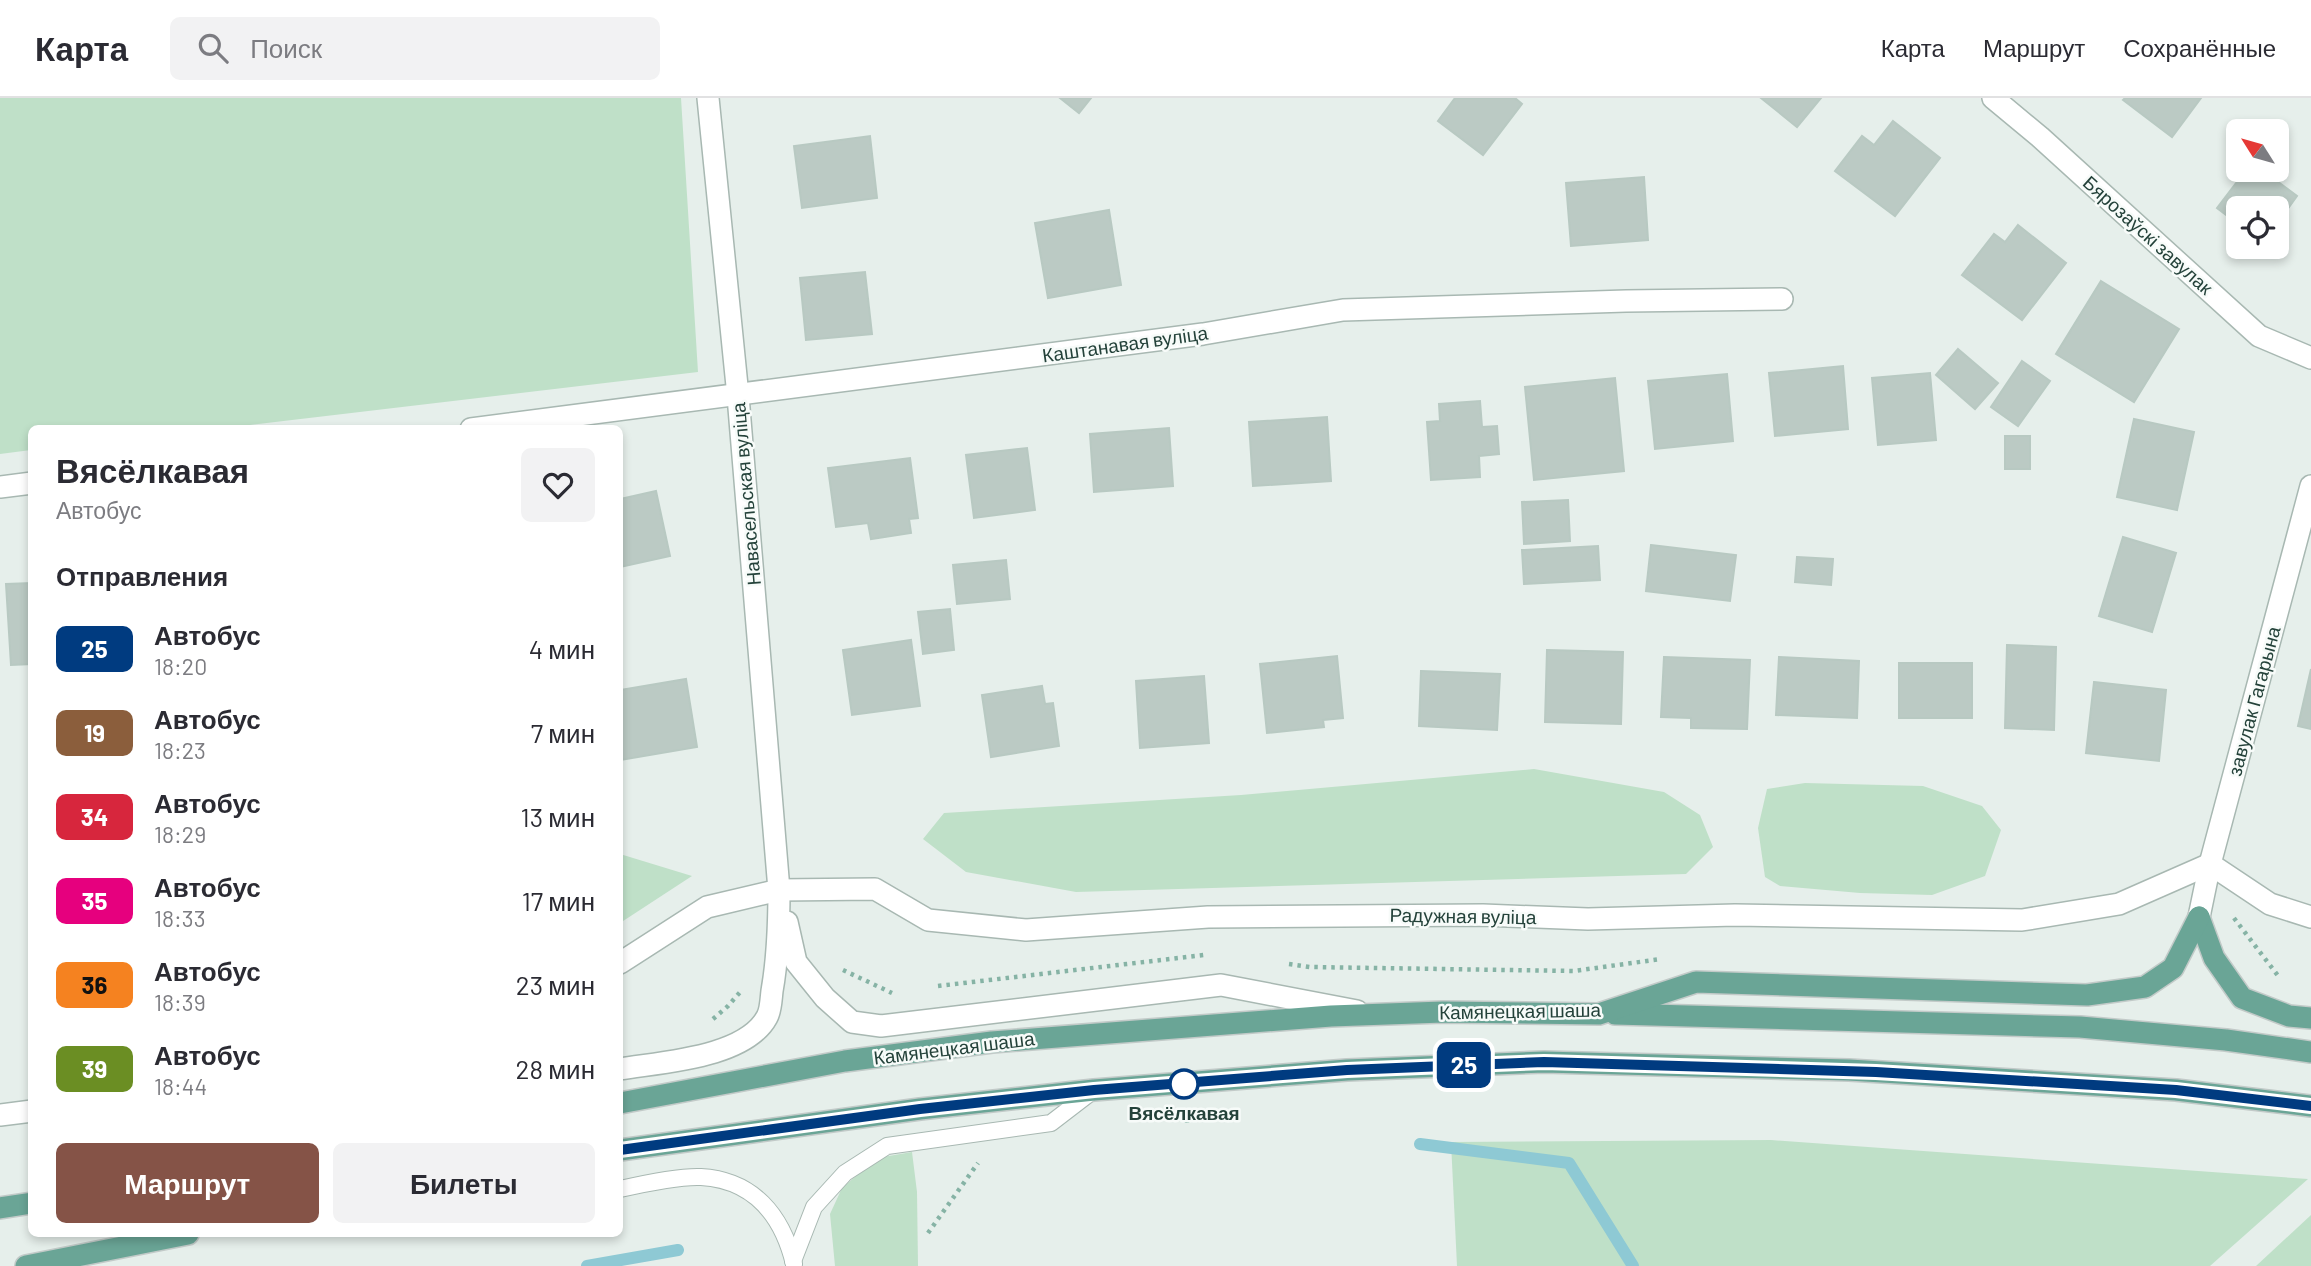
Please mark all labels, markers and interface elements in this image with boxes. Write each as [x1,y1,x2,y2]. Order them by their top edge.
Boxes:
search box [170,17,660,80]
text: Карта [35,28,128,68]
icon: search [194,29,232,67]
text: Поиск [250,32,322,63]
text: Карта [1881,33,1945,62]
text: Маршрут [1983,33,2085,62]
text: Сохранённые [2123,33,2276,62]
north arrow [2226,119,2289,182]
map controls [2226,119,2289,259]
street label: Бярозаўскі завулак [2079,170,2218,299]
button: locate [2226,196,2289,259]
street label: Каштанавая вуліца [1041,320,1210,367]
street label: Навасельская вуліца [726,401,765,586]
button: heart [521,448,595,522]
text: Вясёлкавая [56,450,249,490]
text: Автобус [56,496,142,524]
text: Отправления [56,560,228,591]
text: Автобус [154,619,261,650]
street label: завулак Гагарына [2222,623,2285,778]
text: 4 мин [529,633,595,664]
text: 25 [81,634,108,663]
text: 18:20 [154,652,207,680]
text: Автобус [154,703,261,734]
text: 7 мин [531,717,595,748]
text: 19 [84,718,105,747]
text: 18:23 [154,736,206,764]
text: Автобус [154,787,261,818]
text: 13 мин [521,801,595,832]
text: 34 [81,802,108,831]
text: 18:29 [154,820,206,848]
text: Автобус [154,871,261,902]
text: 17 мин [522,885,595,916]
text: 35 [82,886,107,915]
street label: Радужная вуліца [1389,903,1537,928]
text: 18:33 [154,904,206,932]
text: Автобус [154,955,261,986]
text: 23 мин [516,969,595,1000]
text: 36 [82,970,107,999]
text: 18:39 [154,988,206,1016]
street label: Камянецкая шаша [1439,998,1602,1023]
street label: Камянецкая шаша [872,1026,1036,1069]
text: Автобус [154,1039,261,1070]
line badge: 25 [1432,1042,1496,1088]
text: 25 [1451,1050,1477,1079]
text: 28 мин [516,1053,595,1084]
text: 39 [82,1054,107,1083]
marker: Вясёлкавая [1169,1069,1199,1099]
text: 18:44 [154,1072,207,1100]
place label: Вясёлкавая [1128,1101,1240,1124]
button: Маршрут [56,1143,319,1223]
button: Билеты [333,1143,595,1223]

